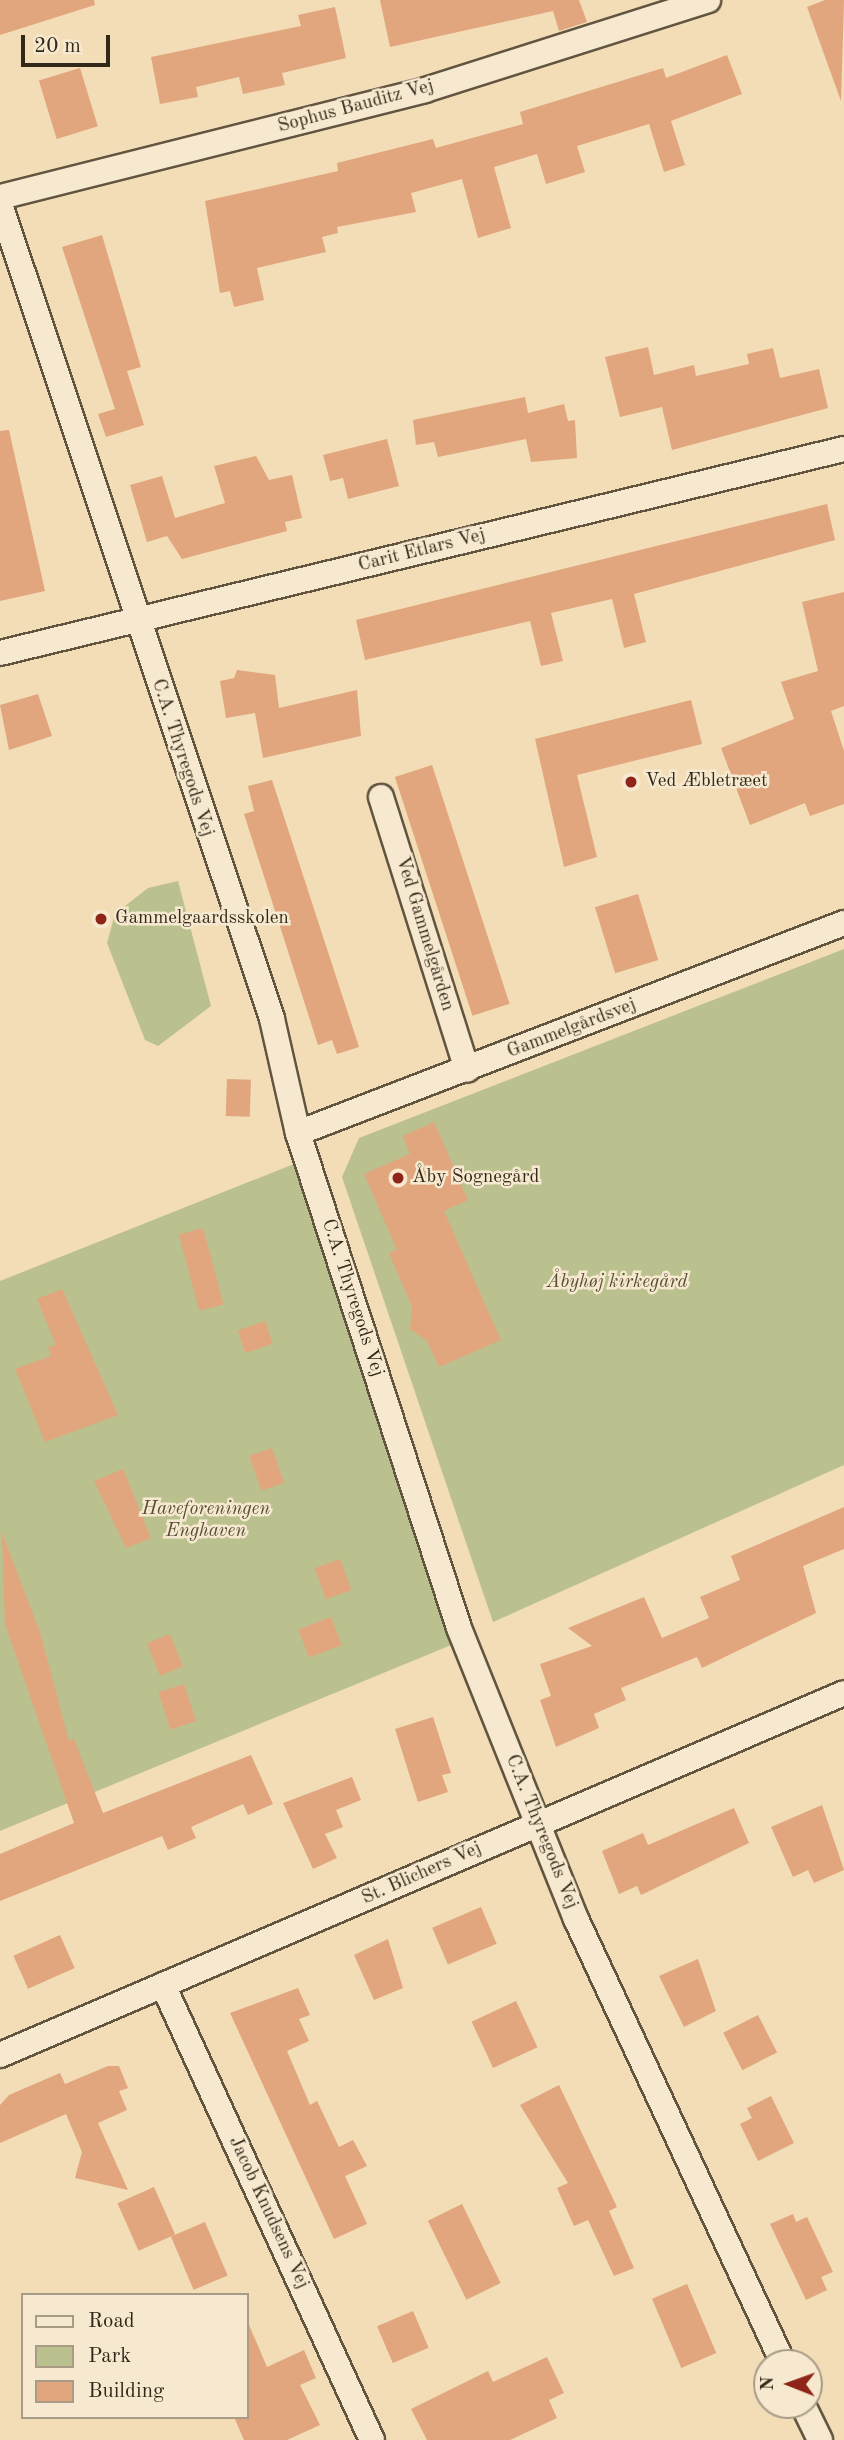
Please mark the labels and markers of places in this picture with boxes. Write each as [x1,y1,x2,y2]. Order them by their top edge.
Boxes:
place label: Ved Æbletræet [645,771,768,793]
marker: Ved Æbletræet [623,774,639,790]
place label: Gammelgaardsskolen [115,908,289,930]
marker: Gammelgaardsskolen [93,911,109,927]
place label: Åby Sognegård [412,1167,539,1189]
marker: Åby Sognegård [390,1170,406,1186]

